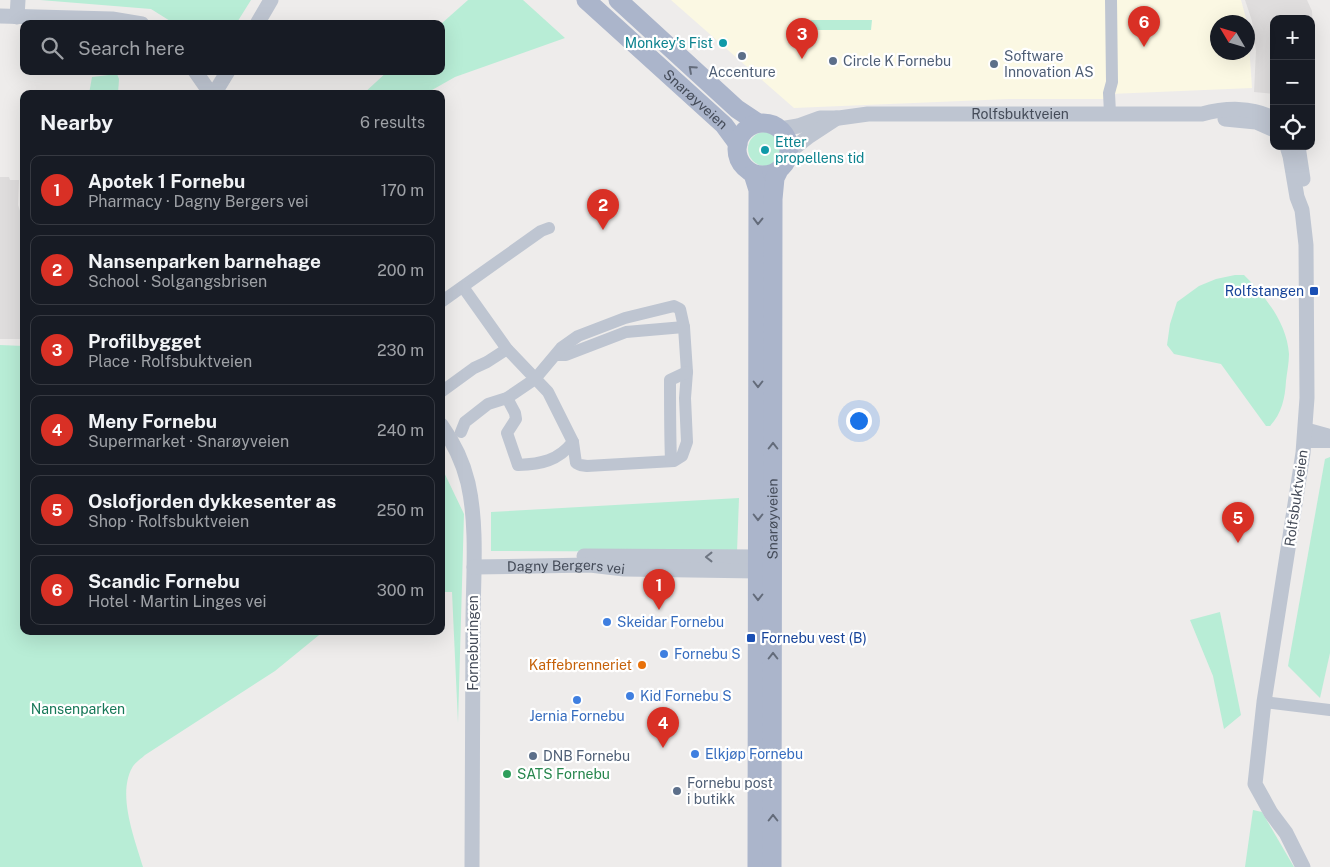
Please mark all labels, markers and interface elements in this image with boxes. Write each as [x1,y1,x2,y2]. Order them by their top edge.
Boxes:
pin: 6 [1128,6,1160,47]
north arrow [1210,15,1255,60]
map controls [1270,15,1315,150]
button: + [1270,15,1315,60]
pin: 3 [786,18,818,59]
search box [20,20,445,75]
icon: search [38,34,66,62]
place label: Monkey’s Fist [625,35,713,51]
text: Search here [78,37,185,59]
marker: Monkey’s Fist [717,37,729,49]
place label: Software Innovation AS [1004,48,1094,80]
marker: Accenture [736,50,748,62]
place label: Circle K Fornebu [843,53,951,69]
marker: Circle K Fornebu [827,55,839,67]
marker: Software Innovation AS [988,58,1000,70]
button: − [1270,60,1315,105]
place label: Accenture [708,64,776,80]
street label: Snarøyveien [660,66,731,132]
one-way arrow [689,66,698,75]
button: locate [1270,105,1315,150]
street label: Rolfsbuktveien [971,106,1069,122]
text: Nearby [40,110,113,135]
text: 6 results [360,113,425,132]
place label: Etter propellens tid [775,134,864,166]
marker: Etter propellens tid [759,144,771,156]
text: Apotek 1 Fornebu [88,170,245,192]
text: 1 [54,181,60,200]
text: 170 m [381,181,424,200]
pin: 2 [587,189,619,230]
text: Pharmacy · Dagny Bergers vei [88,192,308,211]
one-way arrow [753,218,763,226]
text: Nansenparken barnehage [88,250,321,272]
text: 2 [52,261,62,280]
text: 200 m [377,261,424,280]
text: School · Solgangsbrisen [88,272,267,291]
place label: Rolfstangen [1225,283,1304,299]
marker: Rolfstangen [1308,285,1320,297]
text: Profilbygget [88,330,201,352]
text: 3 [52,341,62,360]
text: 230 m [377,341,424,360]
text: Place · Rolfsbuktveien [88,352,252,371]
one-way arrow [753,380,763,388]
your location [846,408,872,434]
text: Meny Fornebu [88,410,217,432]
text: 4 [52,421,62,440]
text: 240 m [377,421,424,440]
text: Supermarket · Snarøyveien [88,432,289,451]
one-way arrow [768,442,778,450]
street label: Rolfsbuktveien [1281,449,1311,547]
street label: Snarøyveien [764,478,781,560]
text: Oslofjorden dykkesenter as [88,490,336,512]
text: 5 [52,501,62,520]
text: 250 m [377,501,424,520]
pin: 5 [1222,502,1254,543]
text: Shop · Rolfsbuktveien [88,512,249,531]
one-way arrow [753,514,763,521]
one-way arrow [705,552,712,562]
street label: Dagny Bergers vei [507,557,626,577]
pin: 1 [643,569,675,610]
text: Scandic Fornebu [88,570,240,592]
text: 6 [52,581,62,600]
text: 300 m [377,581,424,600]
text: Hotel · Martin Linges vei [88,592,266,611]
one-way arrow [753,594,763,601]
street label: Forneburingen [465,595,481,691]
place label: Skeidar Fornebu [617,614,724,630]
marker: Skeidar Fornebu [601,616,613,628]
place label: Fornebu vest (B) [761,630,867,646]
marker: Fornebu vest (B) [745,632,757,644]
place label: Fornebu S [674,646,741,662]
marker: Fornebu S [658,648,670,660]
one-way arrow [768,652,778,660]
place label: Kaffebrenneriet [529,657,632,673]
marker: Kaffebrenneriet [636,659,648,671]
place label: Kid Fornebu S [640,688,732,704]
marker: Kid Fornebu S [624,690,636,702]
marker: Jernia Fornebu [571,694,583,706]
park label: Nansenparken [31,701,125,717]
pin: 4 [647,707,679,748]
place label: Jernia Fornebu [529,708,625,724]
place label: Elkjøp Fornebu [705,746,803,762]
place label: DNB Fornebu [543,748,630,764]
marker: Elkjøp Fornebu [689,748,701,760]
marker: DNB Fornebu [527,750,539,762]
place label: SATS Fornebu [517,766,610,782]
marker: SATS Fornebu [501,768,513,780]
place label: Fornebu post i butikk [687,775,773,807]
marker: Fornebu post i butikk [671,785,683,797]
one-way arrow [768,814,778,822]

